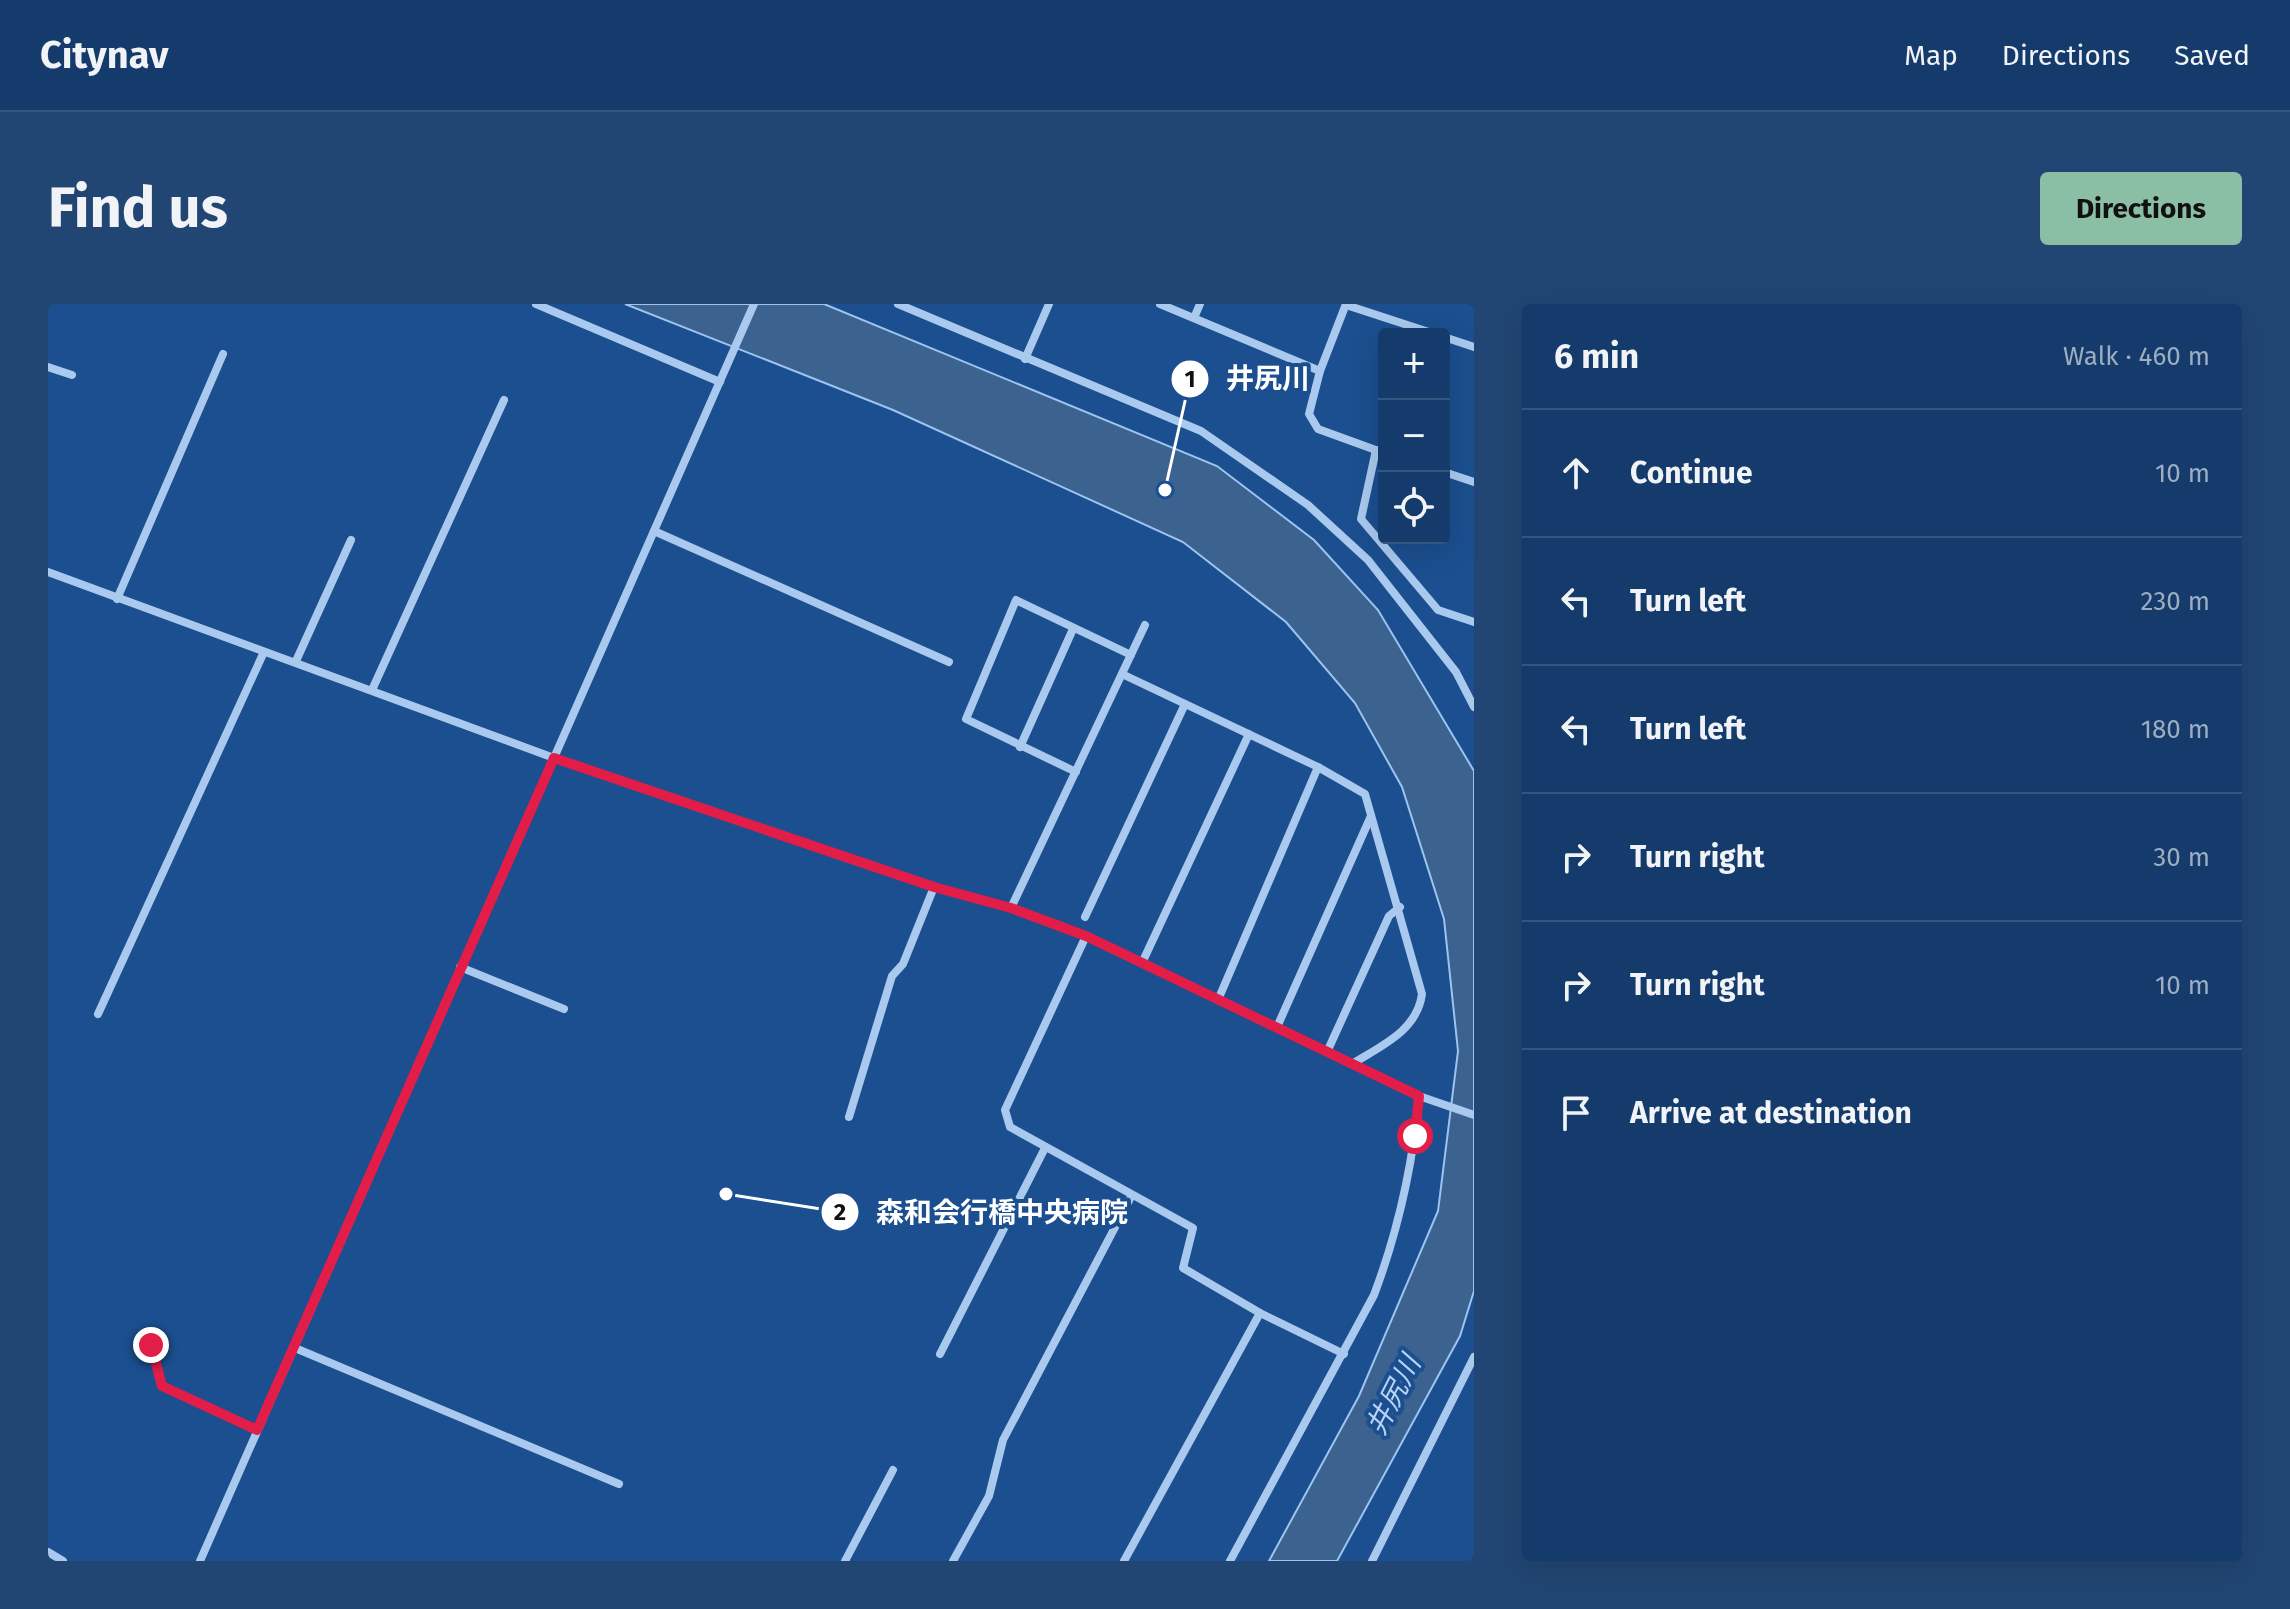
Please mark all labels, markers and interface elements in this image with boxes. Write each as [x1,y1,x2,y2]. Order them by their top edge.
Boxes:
text: Citynav [40,32,168,78]
text: Map [1904,39,1958,72]
text: Directions [2002,39,2130,72]
text: Saved [2174,39,2250,72]
button: Directions [2040,172,2242,245]
text: Find us [48,175,228,242]
map controls [1378,328,1450,544]
button: + [1378,328,1450,400]
text: 6 min [1554,336,1639,377]
text: Walk · 460 m [2063,341,2210,372]
callout: 井尻川 [1170,353,1326,405]
text: 井尻川 [1226,362,1310,395]
text: 1 [1184,365,1196,393]
button: − [1378,400,1450,472]
icon: ahead [1554,451,1598,495]
text: Continue [1630,455,1753,491]
text: 10 m [2155,458,2210,489]
button: locate [1378,472,1450,544]
icon: left [1554,579,1598,623]
text: Turn left [1630,583,1746,619]
text: 230 m [2141,586,2210,617]
icon: left [1554,707,1598,751]
text: Turn left [1630,711,1746,747]
text: 180 m [2141,714,2210,745]
icon: right [1554,835,1598,879]
text: Turn right [1630,839,1765,875]
text: 30 m [2153,842,2210,873]
icon: right [1554,963,1598,1007]
text: Turn right [1630,967,1765,1003]
text: 10 m [2155,970,2210,1001]
icon: arrive [1554,1091,1598,1135]
text: Arrive at destination [1630,1095,1912,1131]
route start [1397,1118,1433,1154]
callout: 森和会行橋中央病院 [820,1186,1144,1238]
text: 森和会行橋中央病院 [876,1196,1128,1229]
text: 2 [834,1198,846,1226]
route end [133,1327,169,1363]
water label: 井尻川 [1360,1348,1429,1440]

